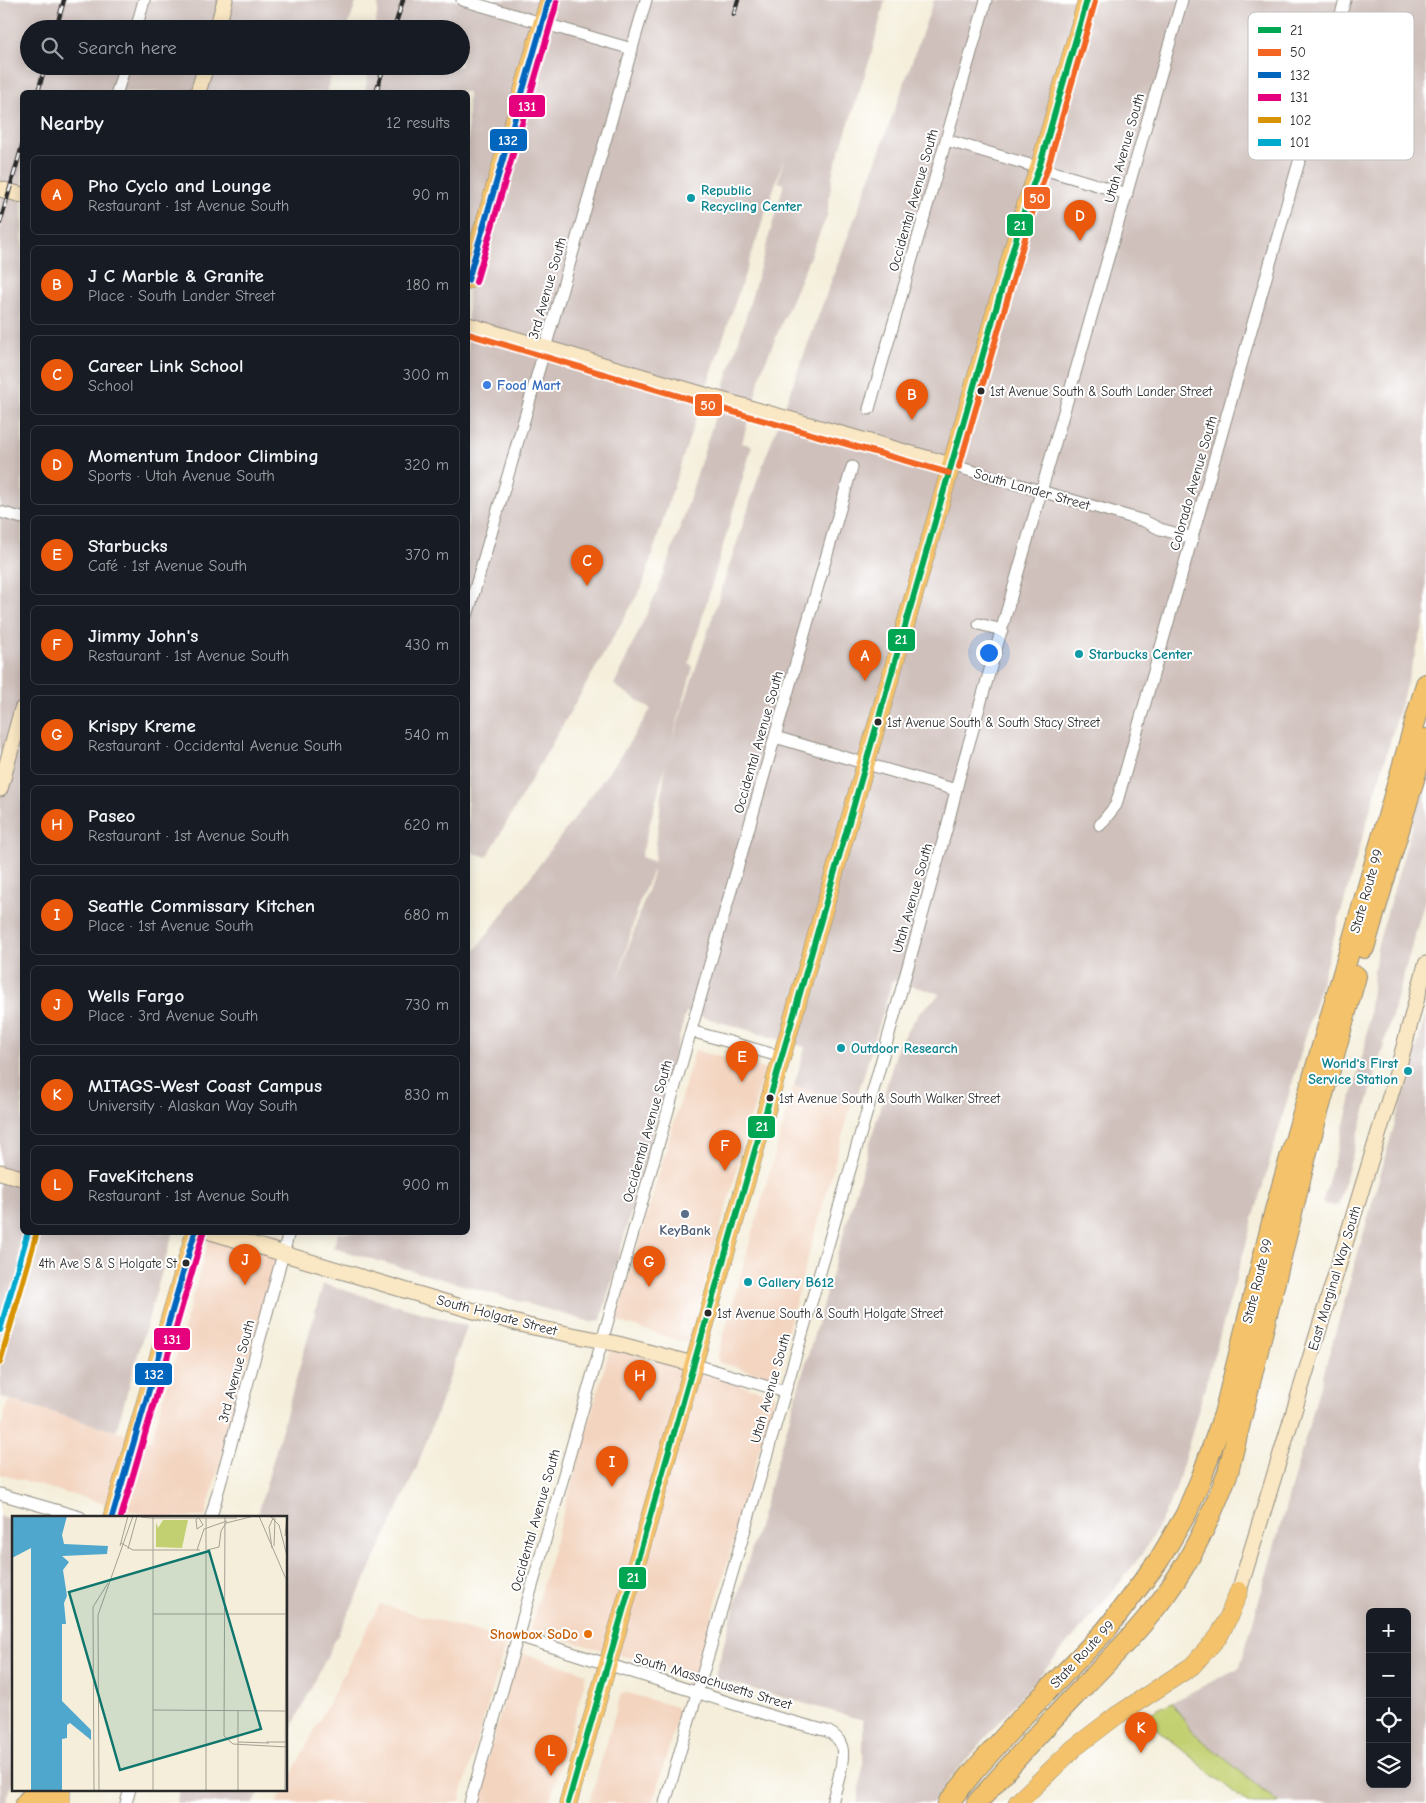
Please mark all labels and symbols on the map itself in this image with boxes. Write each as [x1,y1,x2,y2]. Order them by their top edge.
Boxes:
legend [1248,12,1414,160]
text: 21 [1290,22,1303,39]
text: 50 [1290,44,1306,61]
text: 132 [1290,67,1310,84]
text: 131 [1290,89,1308,106]
street label: Utah Avenue South [1101,91,1148,205]
line badge: 131 [508,94,546,118]
text: 131 [518,98,536,115]
text: 102 [1290,112,1311,129]
street label: Occidental Avenue South [885,127,942,273]
line badge: 132 [489,128,528,152]
text: 132 [498,132,518,149]
text: 101 [1290,134,1310,151]
place label: Republic Recycling Center [701,182,802,215]
line badge: 50 [1023,186,1051,210]
text: 50 [1029,190,1045,207]
marker: Republic Recycling Center [685,192,697,204]
pin: D [1064,200,1096,241]
line badge: 21 [1006,213,1034,237]
text: 21 [1014,217,1026,234]
street label: 3rd Avenue South [525,235,570,341]
place label: Food Mart [497,377,561,394]
marker: Food Mart [481,379,493,391]
pin: B [896,379,928,420]
place label: 1st Avenue South & South Lander Street [990,384,1214,399]
marker: 1st Avenue South & South Lander Street [976,386,986,396]
line badge: 50 [694,393,723,417]
text: 50 [700,397,716,414]
street label: Colorado Avenue South [1166,414,1221,553]
street label: South Lander Street [972,465,1093,514]
pin: C [571,545,603,586]
line badge: 21 [887,628,916,652]
text: 21 [895,631,907,648]
pin: A [849,640,881,681]
your location [976,640,1002,666]
place label: Starbucks Center [1089,646,1193,663]
marker: Starbucks Center [1073,648,1085,660]
street label: Occidental Avenue South [730,669,787,815]
place label: 1st Avenue South & South Stacy Street [887,715,1101,730]
marker: 1st Avenue South & South Stacy Street [873,717,883,727]
street label: Utah Avenue South [889,841,936,955]
street label: State Route 99 [1346,847,1387,935]
place label: Outdoor Research [851,1040,958,1057]
pin: E [726,1041,758,1082]
marker: Outdoor Research [835,1042,847,1054]
place label: World's First Service Station [1308,1055,1398,1088]
street label: Occidental Avenue South [619,1058,676,1204]
marker: World's First Service Station [1402,1065,1414,1077]
place label: 1st Avenue South & South Walker Street [779,1091,1002,1106]
marker: 1st Avenue South & South Walker Street [765,1093,775,1103]
line badge: 21 [747,1115,776,1139]
text: 21 [756,1118,768,1135]
pin: F [709,1130,741,1171]
street label: East Marginal Way South [1304,1204,1365,1353]
marker: KeyBank [679,1208,691,1220]
place label: KeyBank [659,1222,711,1239]
street label: State Route 99 [1239,1237,1276,1325]
pin: J [229,1244,261,1285]
pin: G [633,1246,665,1287]
place label: 4th Ave S & S Holgate St [39,1256,178,1271]
marker: 4th Ave S & S Holgate St [181,1258,191,1268]
place label: Gallery B612 [758,1274,834,1291]
marker: Gallery B612 [742,1276,754,1288]
street label: South Holgate Street [435,1291,560,1340]
place label: 1st Avenue South & South Holgate Street [717,1306,944,1321]
marker: 1st Avenue South & South Holgate Street [703,1308,713,1318]
street label: 3rd Avenue South [215,1318,258,1424]
line badge: 131 [153,1327,191,1351]
text: 131 [163,1331,181,1348]
street label: Utah Avenue South [747,1331,794,1445]
pin: H [624,1360,656,1401]
line badge: 132 [134,1362,173,1386]
text: 132 [144,1366,164,1383]
pin: I [596,1446,628,1487]
street label: Occidental Avenue South [507,1447,564,1593]
inset map [12,1516,288,1790]
line badge: 21 [618,1566,647,1590]
text: 21 [627,1569,639,1586]
street label: State Route 99 [1047,1617,1118,1692]
place label: Showbox SoDo [490,1626,578,1643]
marker: Showbox SoDo [582,1628,594,1640]
street label: South Massachusetts Street [632,1649,795,1714]
pin: K [1125,1712,1157,1753]
pin: L [535,1735,567,1776]

